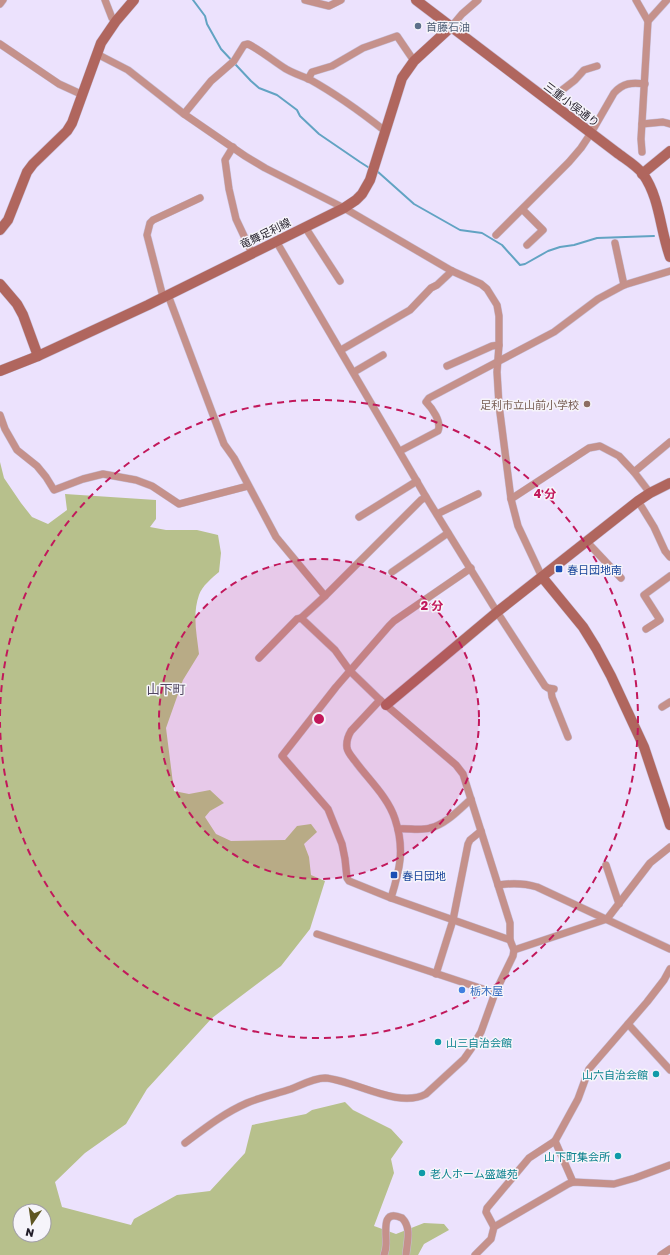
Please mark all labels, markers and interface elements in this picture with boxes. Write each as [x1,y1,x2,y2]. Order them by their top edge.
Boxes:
place label: 首藤石油 [426,20,470,33]
marker: 首藤石油 [413,21,423,31]
street label: 三重小俣通り [542,79,602,129]
street label: 竜舞足利線 [237,215,293,251]
place label: 足利市立山前小学校 [480,398,579,411]
marker: 足利市立山前小学校 [582,399,592,409]
text: 4 分 [534,486,556,501]
place label: 春日団地南 [567,563,622,576]
marker: 春日団地南 [554,564,564,574]
text: 2 分 [421,598,443,613]
district label: 山下町 [146,681,186,697]
centre of rings [312,712,326,726]
place label: 春日団地 [402,869,446,882]
marker: 春日団地 [389,870,399,880]
place label: 栃木屋 [470,984,503,997]
marker: 栃木屋 [457,985,467,995]
place label: 山三自治会館 [446,1036,512,1049]
marker: 山三自治会館 [433,1037,443,1047]
place label: 山六自治会館 [582,1068,648,1081]
marker: 山六自治会館 [651,1069,661,1079]
place label: 山下町集会所 [544,1150,611,1163]
marker: 山下町集会所 [613,1151,623,1161]
place label: 老人ホーム盛雄苑 [430,1167,518,1180]
marker: 老人ホーム盛雄苑 [417,1168,427,1178]
north arrow [12,1203,52,1243]
text: N [24,1226,35,1241]

